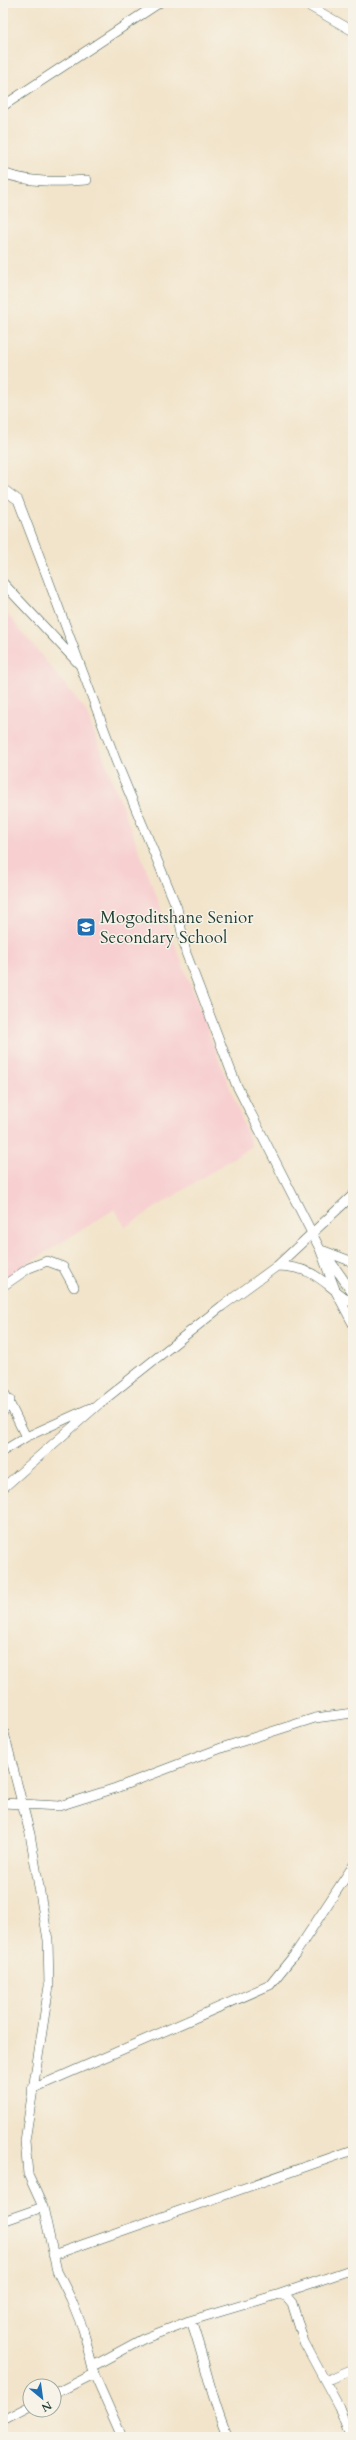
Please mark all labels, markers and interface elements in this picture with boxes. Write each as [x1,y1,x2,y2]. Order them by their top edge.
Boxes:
place label: Mogoditshane Senior Secondary School [100,906,254,949]
school or university icon: Mogoditshane Senior Secondary School [75,916,97,938]
north arrow [22,2378,62,2418]
text: N [38,2397,54,2415]

